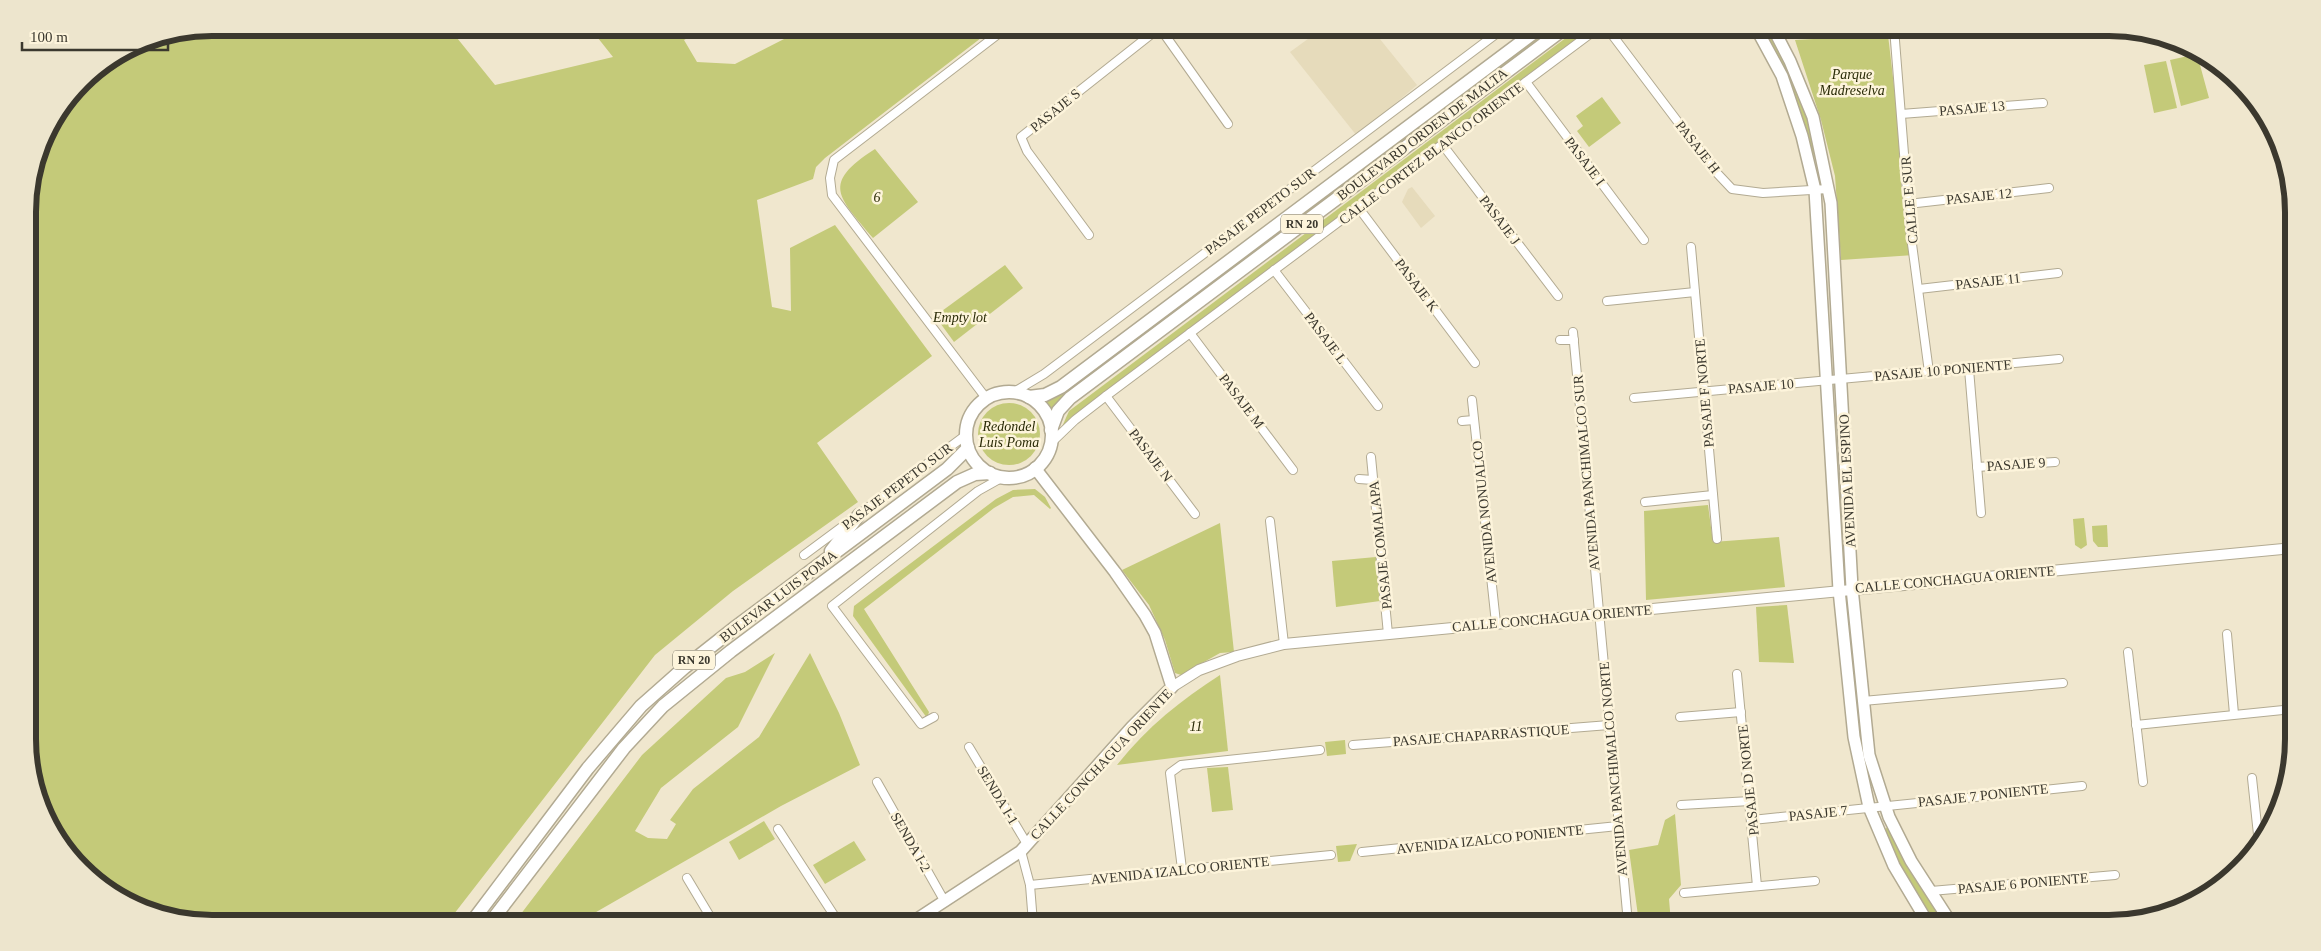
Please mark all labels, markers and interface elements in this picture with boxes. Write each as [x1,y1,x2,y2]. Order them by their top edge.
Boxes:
scale bar [22,20,169,52]
text: 100 m [30,29,68,45]
street label: BOULEVARD ORDEN DE MALTA [1334,65,1511,203]
park label: Parque Madreselva [1818,67,1885,98]
street label: CALLE CORTEZ BLANCO ORIENTE [1336,79,1526,228]
street label: PASAJE S [1027,86,1083,135]
street label: PASAJE 13 [1939,98,2006,119]
street label: PASAJE H [1673,118,1723,176]
street label: PASAJE I [1562,134,1608,189]
street label: CALLE E SUR [1898,155,1921,244]
street label: PASAJE PEPETO SUR [1202,165,1319,258]
street label: PASAJE 12 [1945,186,2013,207]
park label: 6 [874,190,881,205]
street label: PASAJE J [1476,193,1523,248]
road number: RN 20 [1281,214,1323,233]
street label: PASAJE K [1392,256,1441,315]
street label: PASAJE 11 [1955,271,2021,292]
park label: Empty lot [932,310,988,325]
street label: PASAJE L [1301,310,1350,367]
street label: PASAJE F NORTE [1692,338,1717,448]
street label: PASAJE 10 PONIENTE [1874,357,2012,384]
street label: PASAJE M [1216,371,1267,432]
street label: AVENIDA PANCHIMALCO SUR [1570,374,1603,572]
street label: PASAJE 10 [1728,376,1795,397]
street label: AVENIDA EL ESPINO [1837,414,1858,548]
park label: Redondel Luis Poma [978,419,1039,450]
street label: PASAJE N [1126,426,1175,485]
street label: PASAJE PEPETO SUR [839,440,956,533]
street label: AVENIDA NONUALCO [1470,440,1499,584]
street label: PASAJE 9 [1986,455,2046,474]
street label: PASAJE COMALAPA [1366,479,1395,610]
street label: BULEVAR LUIS POMA [717,547,841,645]
street label: CALLE CONCHAGUA ORIENTE [1854,563,2056,596]
street label: CALLE CONCHAGUA ORIENTE [1451,602,1653,635]
road number: RN 20 [673,650,715,670]
street label: AVENIDA PANCHIMALCO NORTE [1597,661,1630,877]
street label: CALLE CONCHAGUA ORIENTE [1027,686,1175,843]
park label: 11 [1190,719,1202,734]
street label: PASAJE CHAPARRASTIQUE [1392,722,1570,749]
street label: PASAJE D NORTE [1735,724,1762,836]
street label: SENDA I-1 [974,763,1021,827]
street label: PASAJE 7 PONIENTE [1917,781,2049,810]
street label: PASAJE 7 [1788,803,1848,824]
street label: SENDA I-2 [888,810,933,874]
street label: AVENIDA IZALCO PONIENTE [1396,822,1584,857]
street label: AVENIDA IZALCO ORIENTE [1090,854,1270,887]
street label: PASAJE 6 PONIENTE [1957,870,2089,897]

